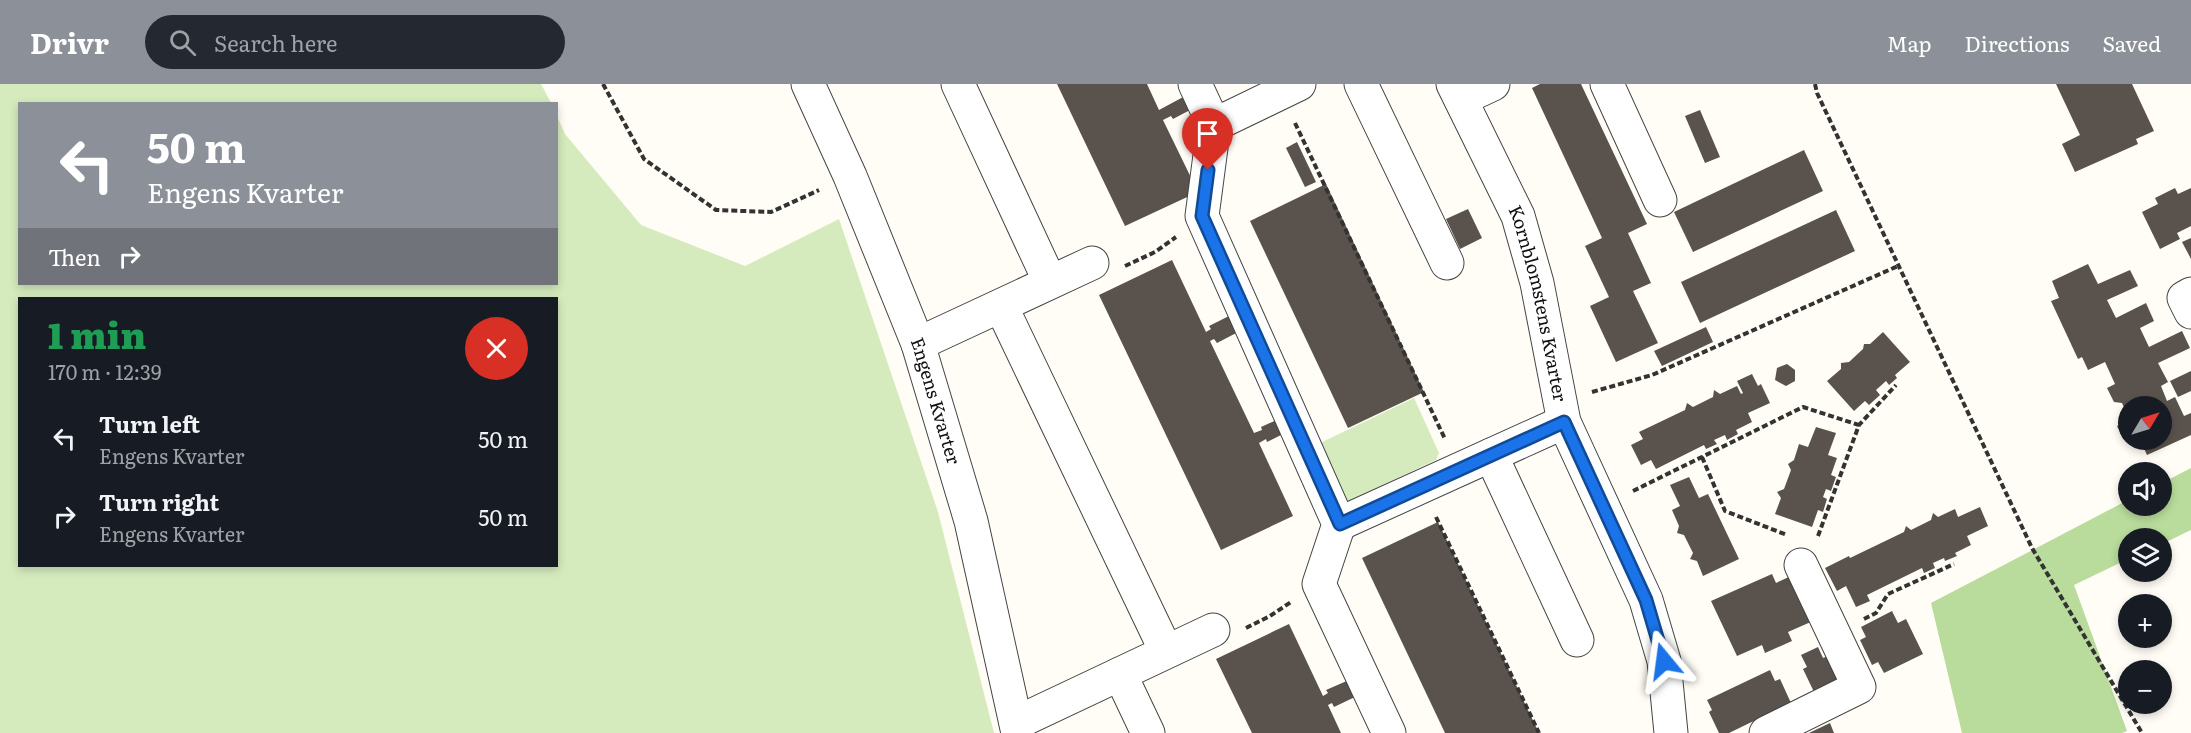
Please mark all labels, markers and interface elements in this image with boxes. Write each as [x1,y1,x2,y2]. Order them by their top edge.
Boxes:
search box [145,15,565,69]
text: Drivr [30,21,109,63]
icon: search [166,26,199,59]
text: Search here [214,26,337,59]
text: Map [1887,27,1932,58]
text: Directions [1965,27,2070,58]
text: Saved [2103,27,2161,58]
pin [1182,108,1233,170]
text: 50 m [147,114,246,176]
icon: arrive [1191,117,1224,150]
icon: left [48,126,126,204]
text: Engens Kvarter [147,171,343,211]
street label: Kornblomstens Kvarter [1503,200,1575,404]
text: Then [48,240,101,273]
icon: right [113,240,146,273]
text: 1 min [48,307,146,360]
button: close [465,317,528,380]
street label: Engens Kvarter [905,333,968,468]
text: 170 m · 12:39 [48,356,161,386]
north arrow [2118,396,2172,450]
map controls [2118,396,2172,714]
text: Turn left [99,407,200,440]
icon: left [48,422,81,455]
text: 50 m [478,422,528,455]
text: Engens Kvarter [99,440,244,470]
button: sound [2118,462,2172,516]
text: Turn right [99,485,219,518]
icon: right [48,500,81,533]
text: 50 m [478,500,528,533]
text: Engens Kvarter [99,518,244,548]
button: layers [2118,528,2172,582]
button: + [2118,594,2172,648]
position arrow [1632,629,1696,693]
button: − [2118,660,2172,714]

